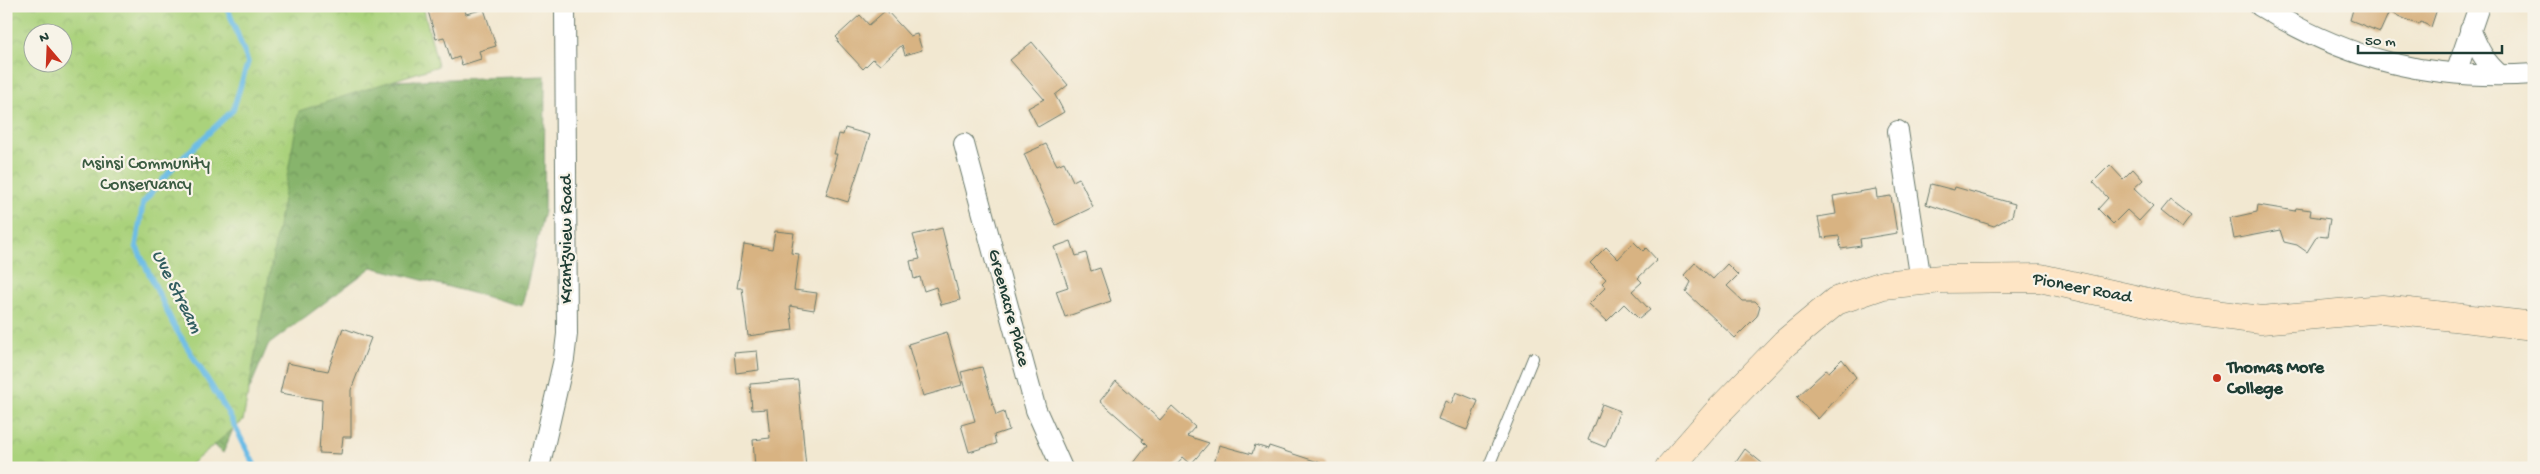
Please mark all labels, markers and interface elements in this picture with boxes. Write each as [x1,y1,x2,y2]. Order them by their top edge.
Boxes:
north arrow [22,22,72,72]
scale bar [2358,22,2501,54]
text: N [37,29,52,48]
text: 50 m [2365,33,2396,51]
park label: Msinsi Community Conservancy [82,154,210,196]
street label: Krantzview Road [557,173,578,303]
water label: Uve Stream [145,246,207,338]
street label: Greenacre Place [982,247,1034,369]
street label: Pioneer Road [2030,269,2135,309]
place label: Thomas More College [2225,358,2325,400]
marker: Thomas More College [2211,372,2223,384]

